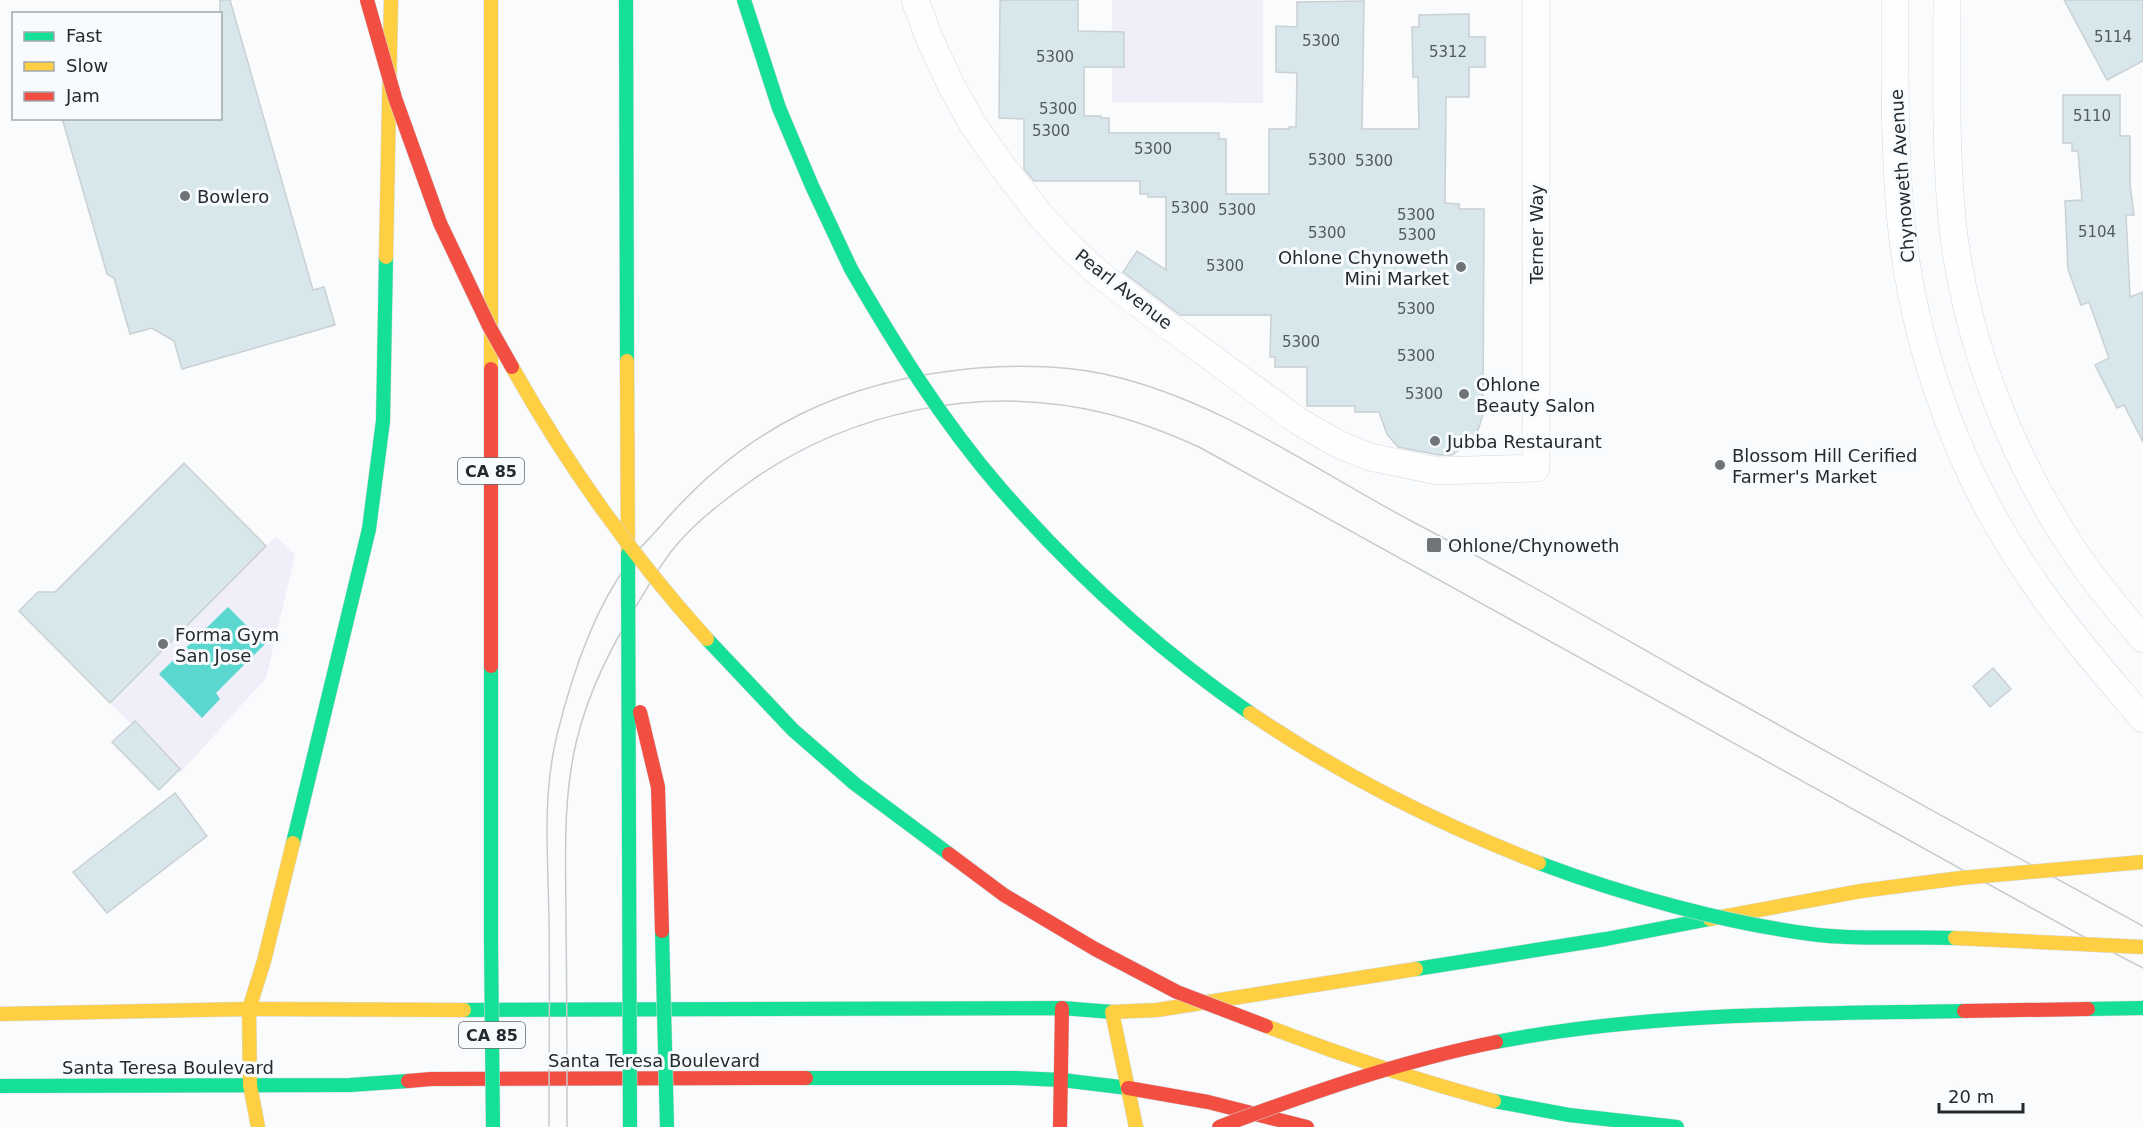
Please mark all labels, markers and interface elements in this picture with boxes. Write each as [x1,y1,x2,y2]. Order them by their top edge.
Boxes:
legend [12,12,222,120]
text: Fast [66,25,102,46]
house number: 5114 [2094,28,2132,46]
house number: 5300 [1302,32,1340,50]
house number: 5312 [1429,43,1467,61]
house number: 5300 [1036,48,1074,66]
text: Slow [66,55,108,76]
text: Jam [65,85,100,106]
street label: Chynoweth Avenue [1885,89,1919,263]
house number: 5300 [1039,100,1077,118]
house number: 5110 [2073,107,2111,125]
house number: 5300 [1032,122,1070,140]
house number: 5300 [1134,140,1172,158]
house number: 5300 [1308,151,1346,169]
house number: 5300 [1355,152,1393,170]
street label: Terner Way [1526,184,1547,285]
place label: Bowlero [197,186,269,207]
marker: Bowlero [178,189,192,203]
house number: 5300 [1171,199,1209,217]
house number: 5300 [1218,201,1256,219]
house number: 5300 [1397,206,1435,224]
house number: 5104 [2078,223,2116,241]
house number: 5300 [1308,224,1346,242]
house number: 5300 [1398,226,1436,244]
street label: Pearl Avenue [1071,245,1177,333]
place label: Ohlone Chynoweth Mini Market [1278,247,1449,289]
house number: 5300 [1206,257,1244,275]
marker: Ohlone Chynoweth Mini Market [1454,260,1468,274]
house number: 5300 [1397,300,1435,318]
house number: 5300 [1282,333,1320,351]
house number: 5300 [1397,347,1435,365]
place label: Ohlone Beauty Salon [1476,374,1595,416]
house number: 5300 [1405,385,1443,403]
marker: Ohlone Beauty Salon [1457,387,1471,401]
place label: Jubba Restaurant [1446,431,1602,452]
marker: Jubba Restaurant [1428,434,1442,448]
place label: Blossom Hill Cerified Farmer's Market [1732,445,1918,487]
road number: CA 85 [458,458,524,484]
marker: Blossom Hill Cerified Farmer's Market [1713,458,1727,472]
place label: Ohlone/Chynoweth [1448,535,1619,556]
marker: Ohlone/Chynoweth [1425,536,1443,554]
place label: Forma Gym San Jose [175,624,279,666]
marker: Forma Gym San Jose [156,637,170,651]
road number: CA 85 [459,1022,525,1048]
street label: Santa Teresa Boulevard [548,1050,760,1071]
street label: Santa Teresa Boulevard [62,1057,274,1078]
scale bar [1939,1076,2023,1114]
text: 20 m [1948,1086,1994,1107]

